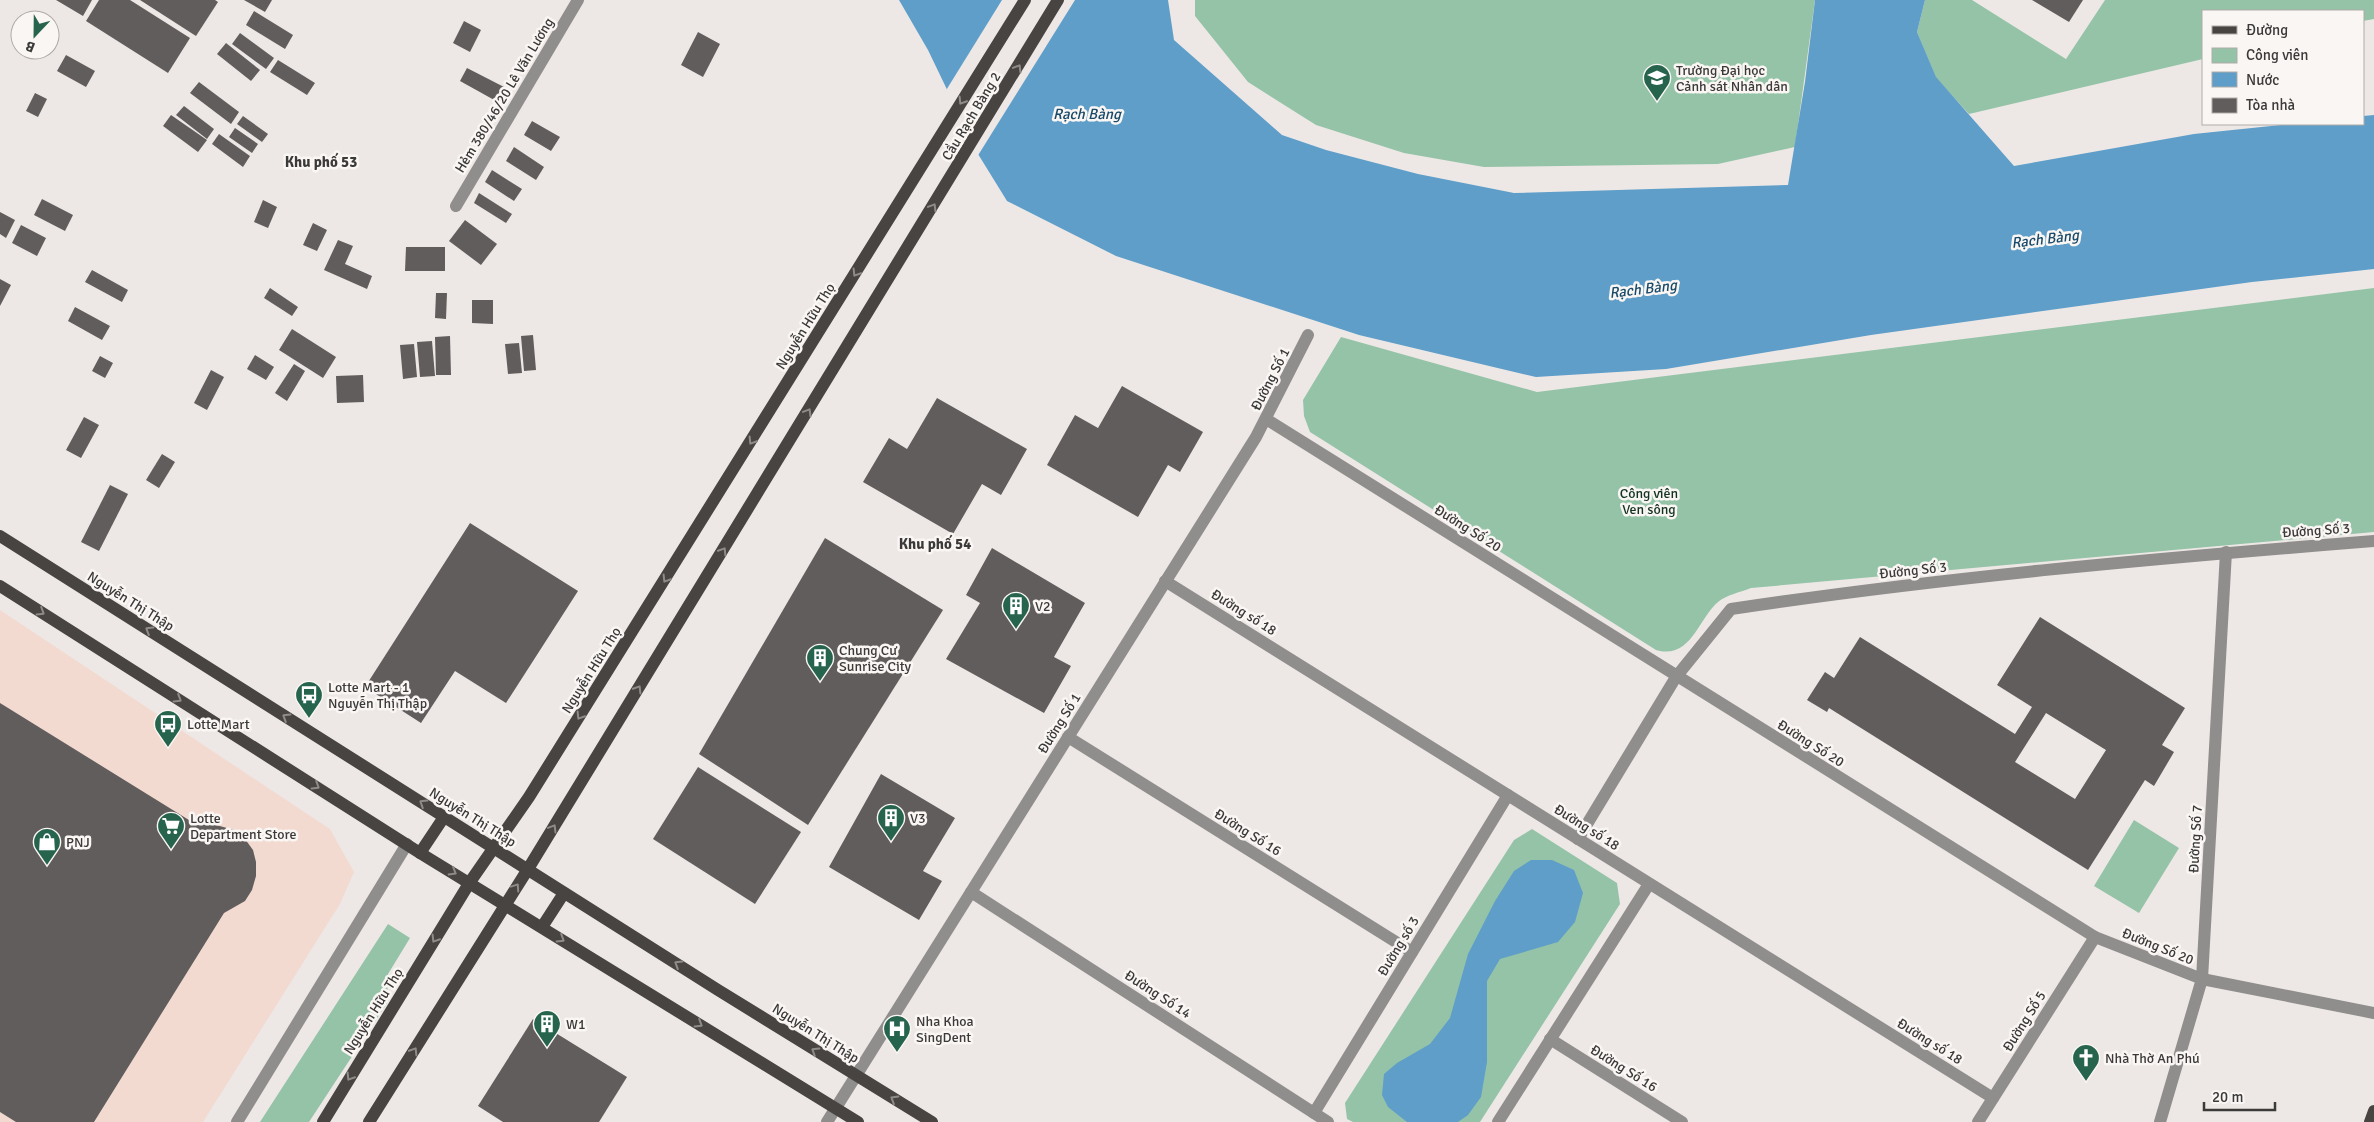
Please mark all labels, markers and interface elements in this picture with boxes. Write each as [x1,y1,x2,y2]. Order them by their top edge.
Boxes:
north arrow [10,10,60,60]
legend [2202,10,2364,125]
street label: Hẻm 380/46/20 Lê Văn Lương [451,15,558,176]
text: Đường [2246,21,2288,39]
text: B [23,37,37,56]
text: Công viên [2246,46,2309,64]
place label: Trường Đại học Cảnh sát Nhân dân [1676,62,1788,95]
school or university icon: Trường Đại học Cảnh sát Nhân dân [1642,63,1672,102]
one-way arrow [1011,64,1021,73]
street label: Cầu Rạch Bàng 2 [938,69,1004,164]
text: Nước [2246,71,2279,89]
one-way arrow [959,96,969,105]
text: Tòa nhà [2246,96,2295,114]
water label: Rạch Bàng [1053,105,1122,123]
district label: Khu phố 53 [285,152,357,171]
one-way arrow [927,203,937,212]
water label: Rạch Bàng [2010,226,2081,252]
one-way arrow [853,268,863,277]
water label: Rạch Bàng [1608,276,1679,302]
street label: Nguyễn Hữu Thọ [772,280,839,373]
street label: Đường Số 1 [1247,345,1293,413]
one-way arrow [801,409,811,418]
one-way arrow [748,435,758,444]
park label: Công viên Ven sông [1620,485,1678,518]
street label: Đường Số 20 [1431,501,1504,556]
street label: Đường Số 3 [2281,520,2351,541]
district label: Khu phố 54 [899,534,971,553]
one-way arrow [717,547,726,556]
street label: Đường Số 3 [1878,558,1948,583]
street label: Nguyễn Thị Thập [84,568,177,635]
one-way arrow [662,573,672,582]
street label: Đường số 18 [1208,586,1280,639]
building icon: V2 [1001,591,1031,630]
place label: V2 [1035,598,1051,615]
one-way arrow [36,606,45,616]
street label: Nguyễn Hữu Thọ [558,624,625,717]
one-way arrow [145,626,154,636]
place label: Chung Cư Sunrise City [839,642,912,675]
building icon: Chung Cư Sunrise City [805,643,835,682]
place label: Lotte Mart - 1 Nguyễn Thị Thập [328,679,427,712]
bus stop icon: Lotte Mart - 1 Nguyễn Thị Thập [294,680,324,719]
one-way arrow [631,686,641,695]
street label: Đường Số 1 [1034,690,1085,757]
one-way arrow [173,693,182,703]
bus stop icon: Lotte Mart [153,709,183,748]
one-way arrow [576,711,586,720]
one-way arrow [282,713,291,723]
place label: Lotte Mart [187,716,250,733]
street label: Đường Số 20 [1774,716,1847,771]
one-way arrow [310,780,319,790]
street label: Nguyễn Thị Thập [426,784,519,851]
one-way arrow [420,800,429,810]
street label: Đường số 18 [1551,801,1623,854]
building icon: V3 [876,803,906,842]
street label: Đường Số 16 [1211,805,1284,860]
street label: Đường Số 7 [2185,805,2206,873]
place label: Lotte Department Store [190,810,296,843]
place label: V3 [910,810,926,827]
supermarket icon: Lotte Department Store [156,811,186,850]
one-way arrow [547,824,556,833]
shop icon: PNJ [32,827,62,866]
place label: PNJ [66,834,90,851]
one-way arrow [448,866,457,876]
one-way arrow [510,883,519,892]
street label: Đường số 3 [1374,913,1423,979]
street label: Đường Số 20 [2120,924,2196,969]
one-way arrow [555,932,564,942]
one-way arrow [432,933,442,942]
one-way arrow [674,961,683,971]
street label: Nguyễn Hữu Thọ [340,965,407,1058]
street label: Đường Số 14 [1121,967,1194,1022]
street label: Đường Số 5 [1999,988,2050,1055]
street label: Nguyễn Thị Thập [769,1000,862,1067]
building icon: W1 [532,1009,562,1048]
place label: Nha Khoa SingDent [916,1013,974,1046]
hospital icon: Nha Khoa SingDent [882,1014,912,1053]
street label: Đường số 18 [1894,1015,1966,1068]
place label: W1 [566,1016,585,1033]
one-way arrow [694,1018,703,1027]
street label: Đường Số 16 [1587,1041,1660,1096]
church icon: Nhà Thờ An Phú [2071,1043,2101,1082]
one-way arrow [407,1047,417,1056]
one-way arrow [812,1047,821,1057]
place label: Nhà Thờ An Phú [2105,1050,2200,1067]
one-way arrow [347,1072,357,1081]
scale bar [2204,1080,2275,1112]
text: 20 m [2212,1088,2243,1106]
one-way arrow [891,1096,900,1106]

